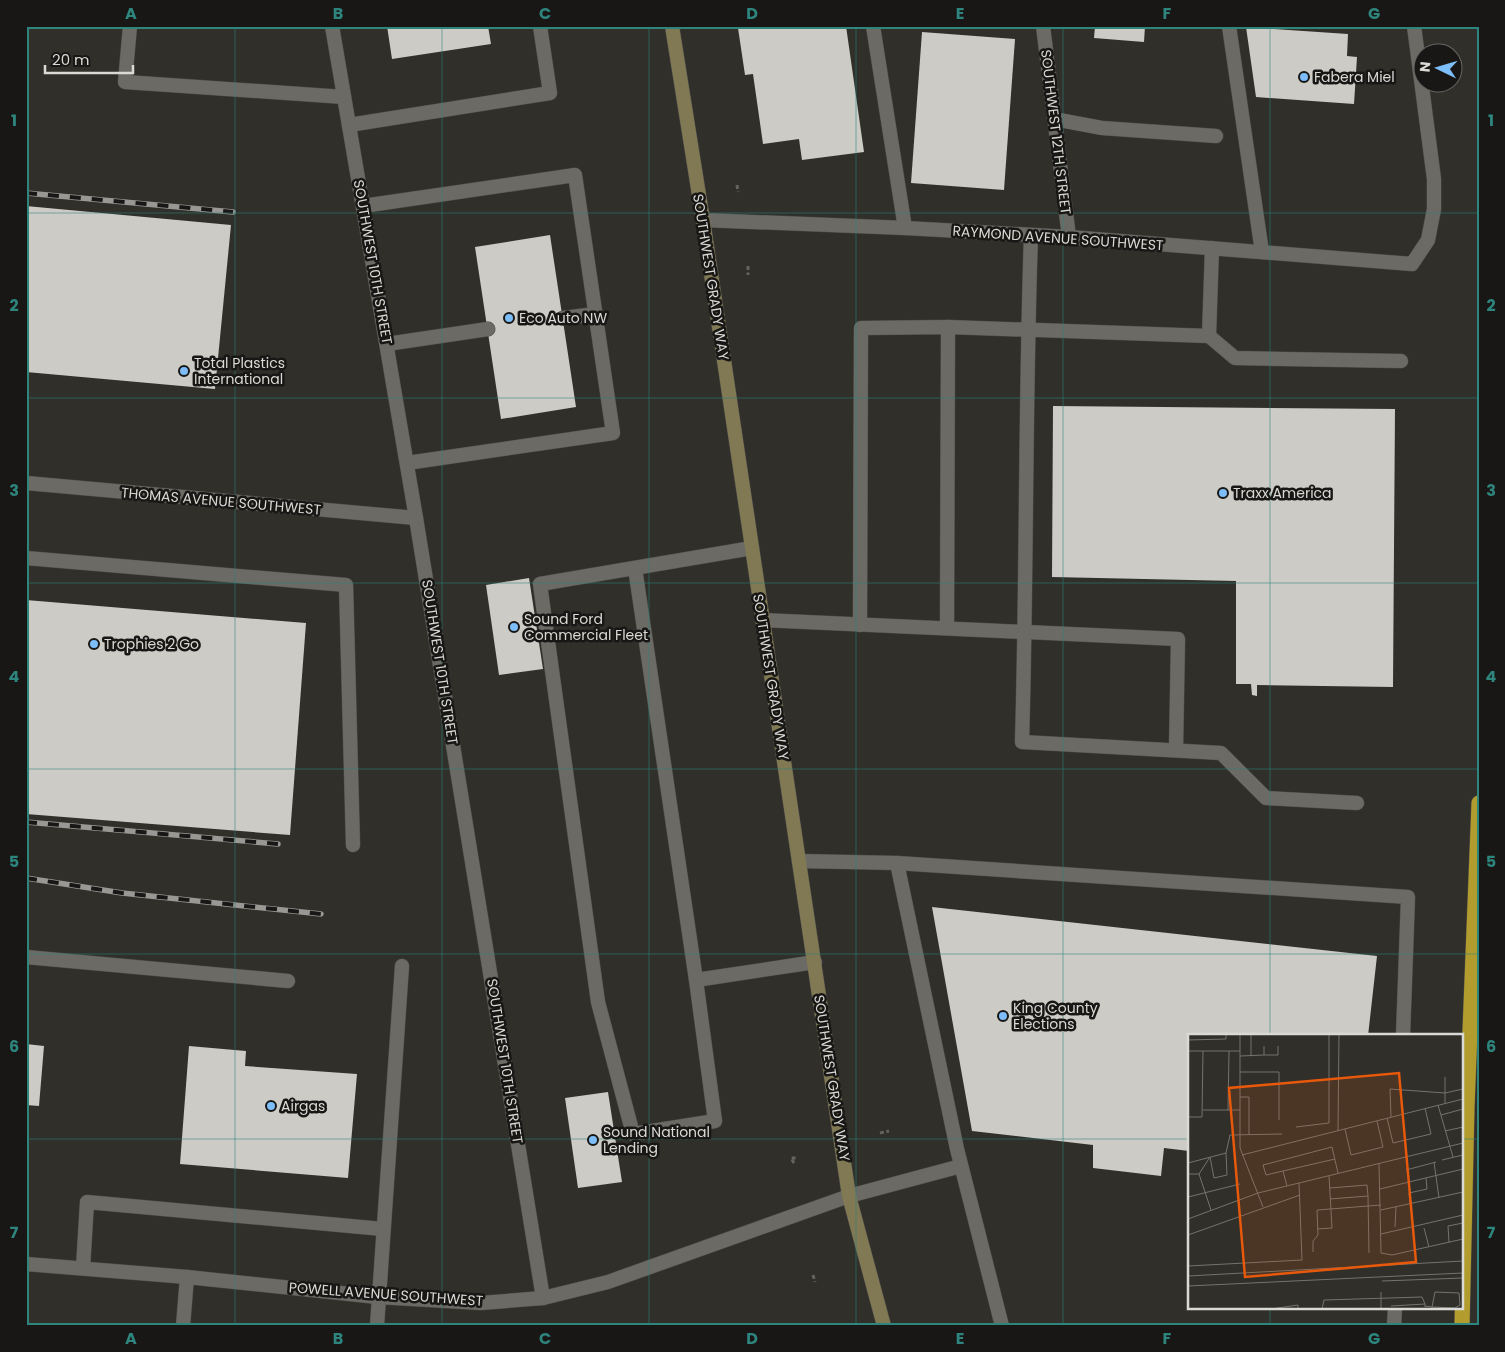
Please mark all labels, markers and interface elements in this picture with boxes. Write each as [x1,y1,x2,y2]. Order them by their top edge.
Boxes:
text: A [125,2,137,25]
text: B [333,2,343,25]
text: C [539,2,551,25]
text: D [746,2,758,25]
text: E [956,2,964,25]
text: F [1163,2,1172,25]
text: G [1368,2,1380,25]
scale bar [45,42,132,74]
north arrow [1412,42,1462,92]
street label: SOUTHWEST 12TH STREET [1036,48,1076,216]
text: 20 m [52,49,90,70]
text: N [1415,61,1435,73]
place label: Fabera Miel [1314,67,1395,87]
marker: Fabera Miel [1298,71,1310,83]
text: 1 [11,109,17,132]
text: 1 [1488,109,1494,132]
street label: SOUTHWEST 10TH STREET [349,178,397,346]
street label: SOUTHWEST GRADY WAY [688,192,734,362]
street label: RAYMOND AVENUE SOUTHWEST [952,221,1165,255]
text: 2 [9,294,19,317]
text: 2 [1486,294,1496,317]
place label: Eco Auto NW [519,308,607,328]
marker: Eco Auto NW [503,312,515,324]
place label: Total Plastics International [194,353,285,389]
marker: Total Plastics International [178,365,190,377]
text: 3 [9,479,19,502]
text: 3 [1486,479,1496,502]
street label: THOMAS AVENUE SOUTHWEST [120,482,322,520]
place label: Traxx America [1233,483,1332,503]
marker: Traxx America [1217,487,1229,499]
street label: SOUTHWEST 10TH STREET [417,578,463,746]
street label: SOUTHWEST GRADY WAY [748,592,794,762]
place label: Sound Ford Commercial Fleet [524,609,648,645]
marker: Sound Ford Commercial Fleet [508,621,520,633]
place label: Trophies 2 Go [104,634,199,654]
marker: Trophies 2 Go [88,638,100,650]
text: 4 [9,665,20,688]
text: 4 [1486,665,1497,688]
text: 5 [9,850,19,873]
text: 5 [1486,850,1496,873]
street label: SOUTHWEST 10TH STREET [482,977,528,1145]
street label: SOUTHWEST GRADY WAY [809,993,855,1163]
place label: King County Elections [1013,998,1098,1034]
marker: King County Elections [997,1010,1009,1022]
inset map [1188,1034,1462,1310]
text: 6 [9,1035,19,1058]
text: 6 [1486,1035,1496,1058]
place label: Airgas [281,1096,325,1116]
marker: Airgas [265,1100,277,1112]
place label: Sound National Lending [603,1122,710,1158]
marker: Sound National Lending [587,1134,599,1146]
text: 7 [10,1221,19,1244]
text: 7 [1487,1221,1496,1244]
street label: POWELL AVENUE SOUTHWEST [288,1277,484,1311]
text: A [125,1327,137,1350]
text: B [333,1327,343,1350]
text: C [539,1327,551,1350]
text: D [746,1327,758,1350]
text: E [956,1327,964,1350]
text: F [1163,1327,1172,1350]
text: G [1368,1327,1380,1350]

